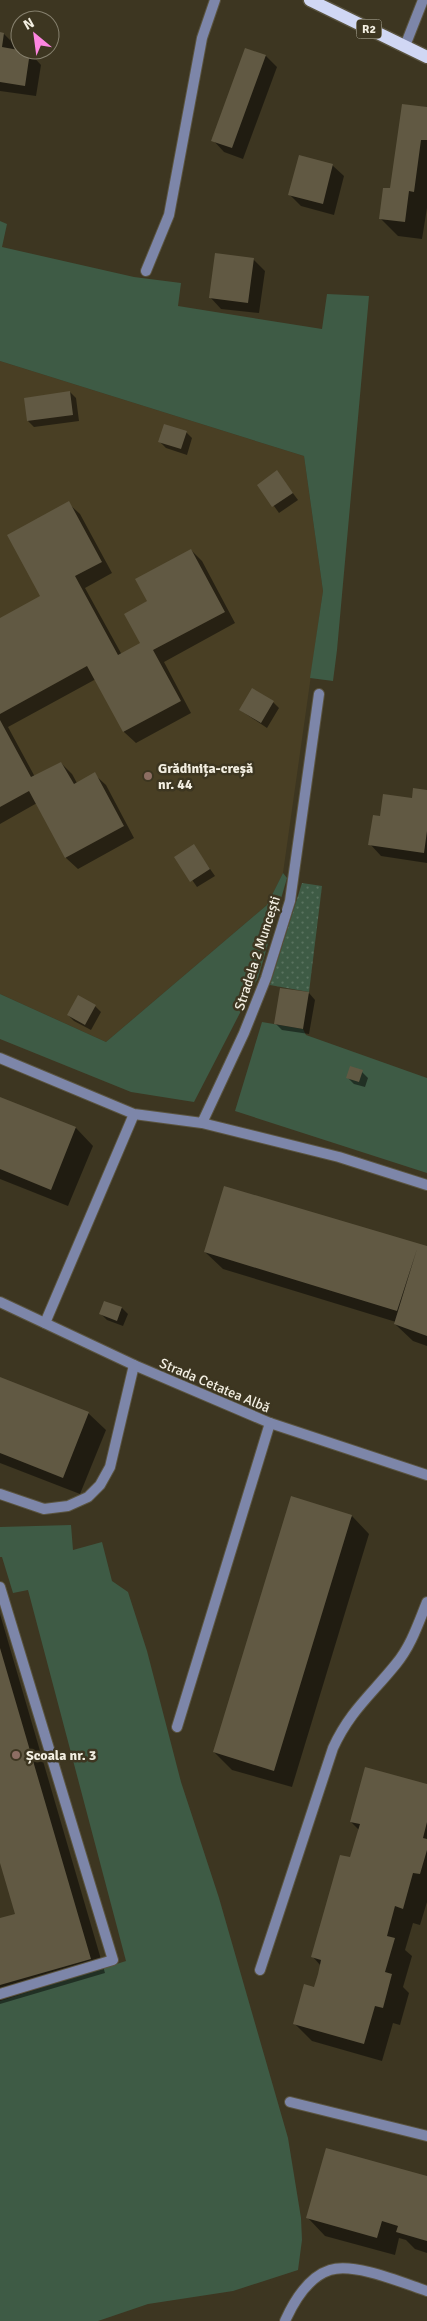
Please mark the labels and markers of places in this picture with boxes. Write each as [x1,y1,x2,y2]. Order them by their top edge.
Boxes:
place label: Grădinița-creșă nr. 44 [158,760,253,793]
marker: Grădinița-creșă nr. 44 [142,770,154,782]
place label: Școala nr. 3 [26,1747,96,1764]
marker: Școala nr. 3 [10,1749,22,1761]

